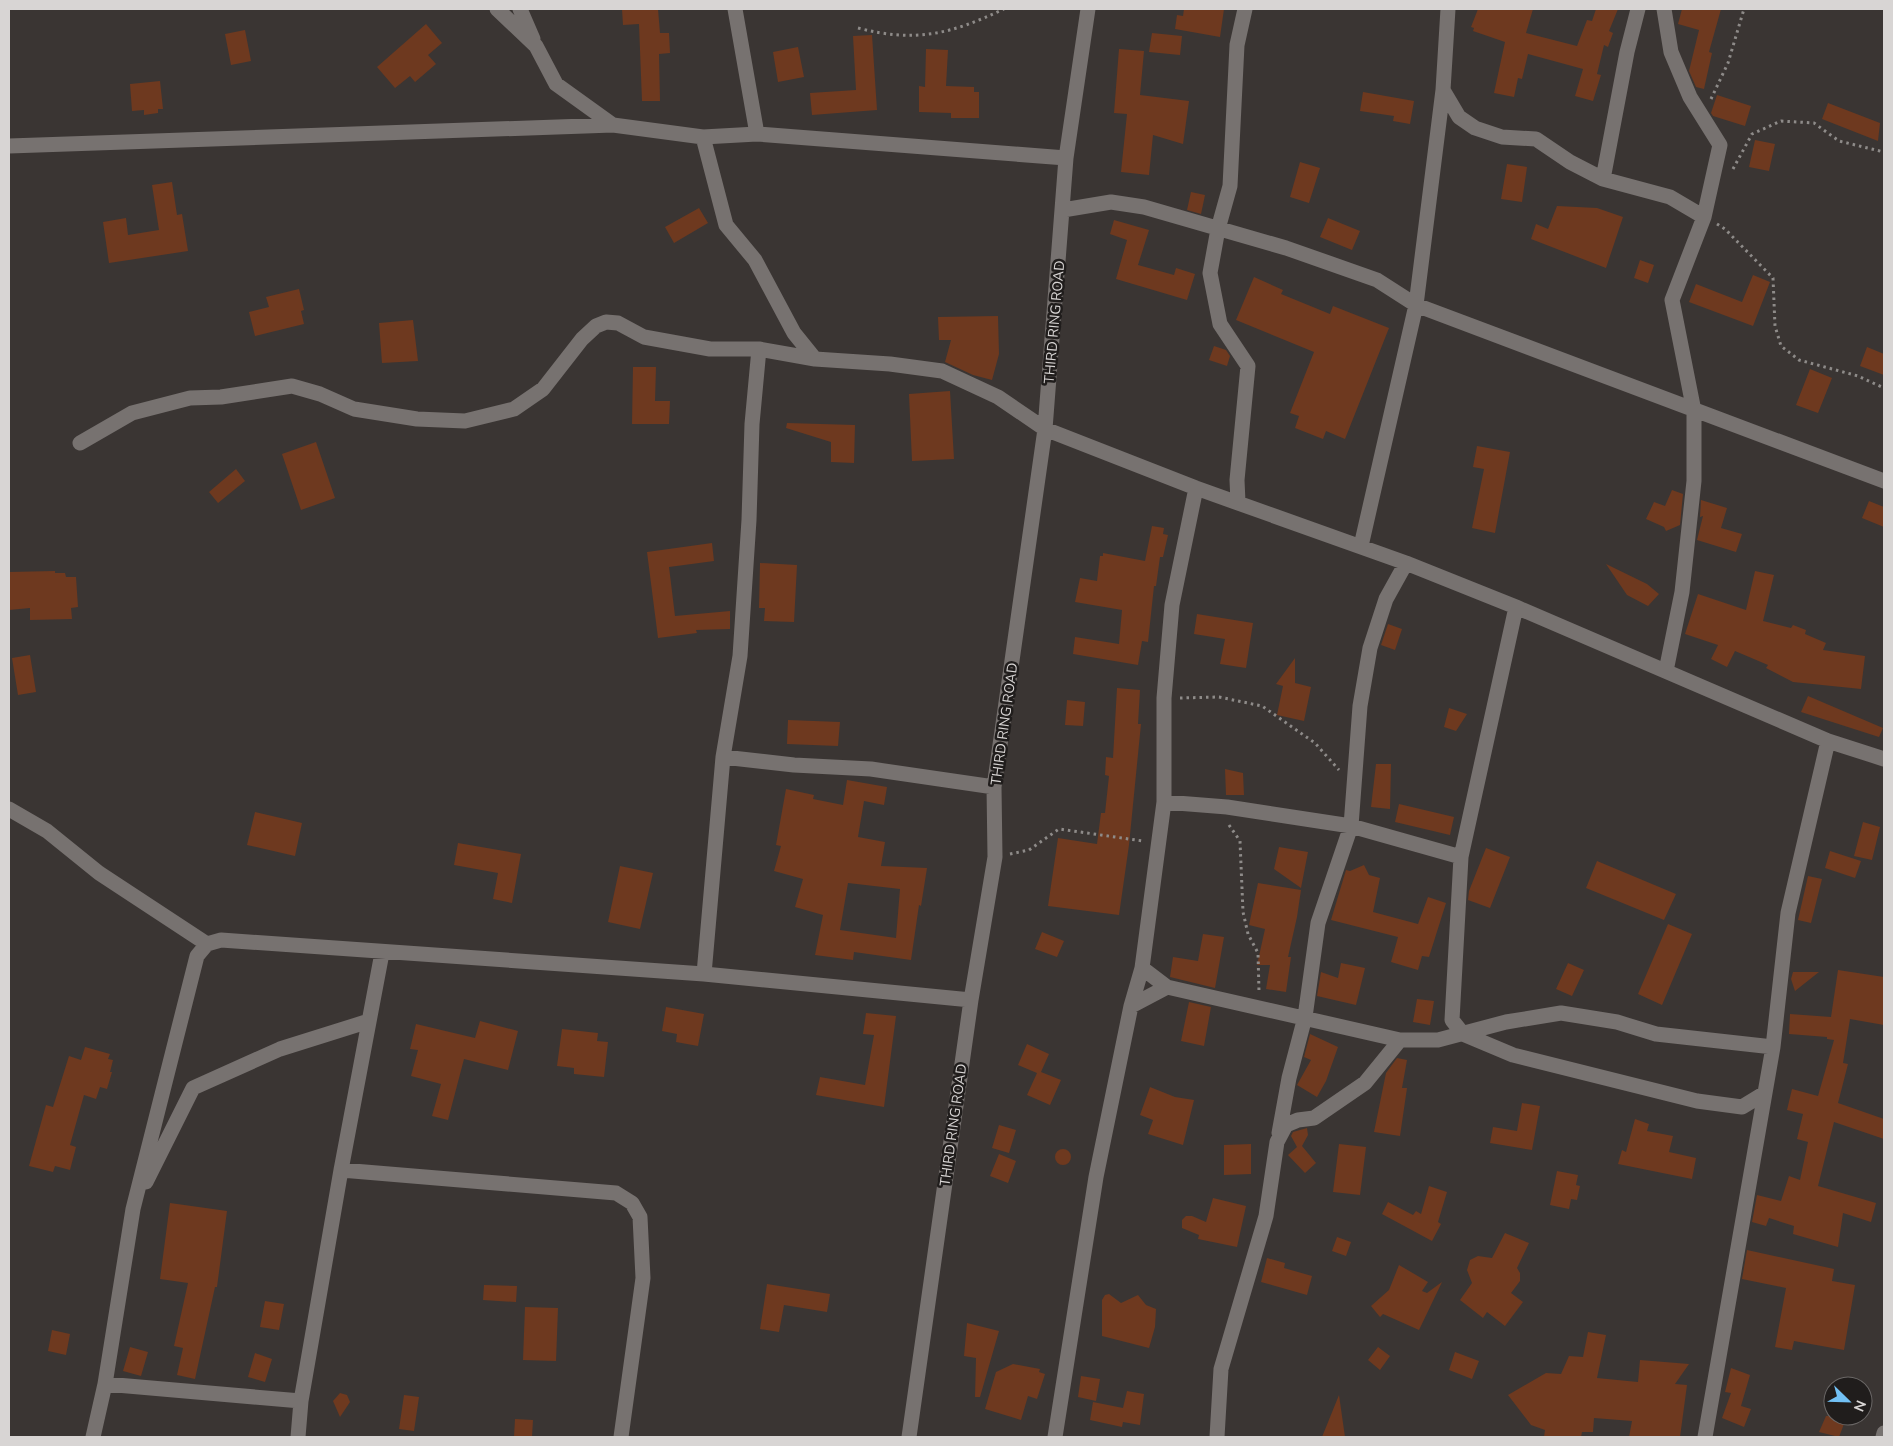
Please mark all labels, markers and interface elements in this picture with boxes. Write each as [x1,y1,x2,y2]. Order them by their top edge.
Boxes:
street label: THIRD RING ROAD [1040,260,1069,384]
street label: THIRD RING ROAD [986,662,1022,787]
street label: THIRD RING ROAD [935,1063,971,1188]
north arrow [1823,1376,1873,1426]
text: N [1849,1397,1870,1414]

